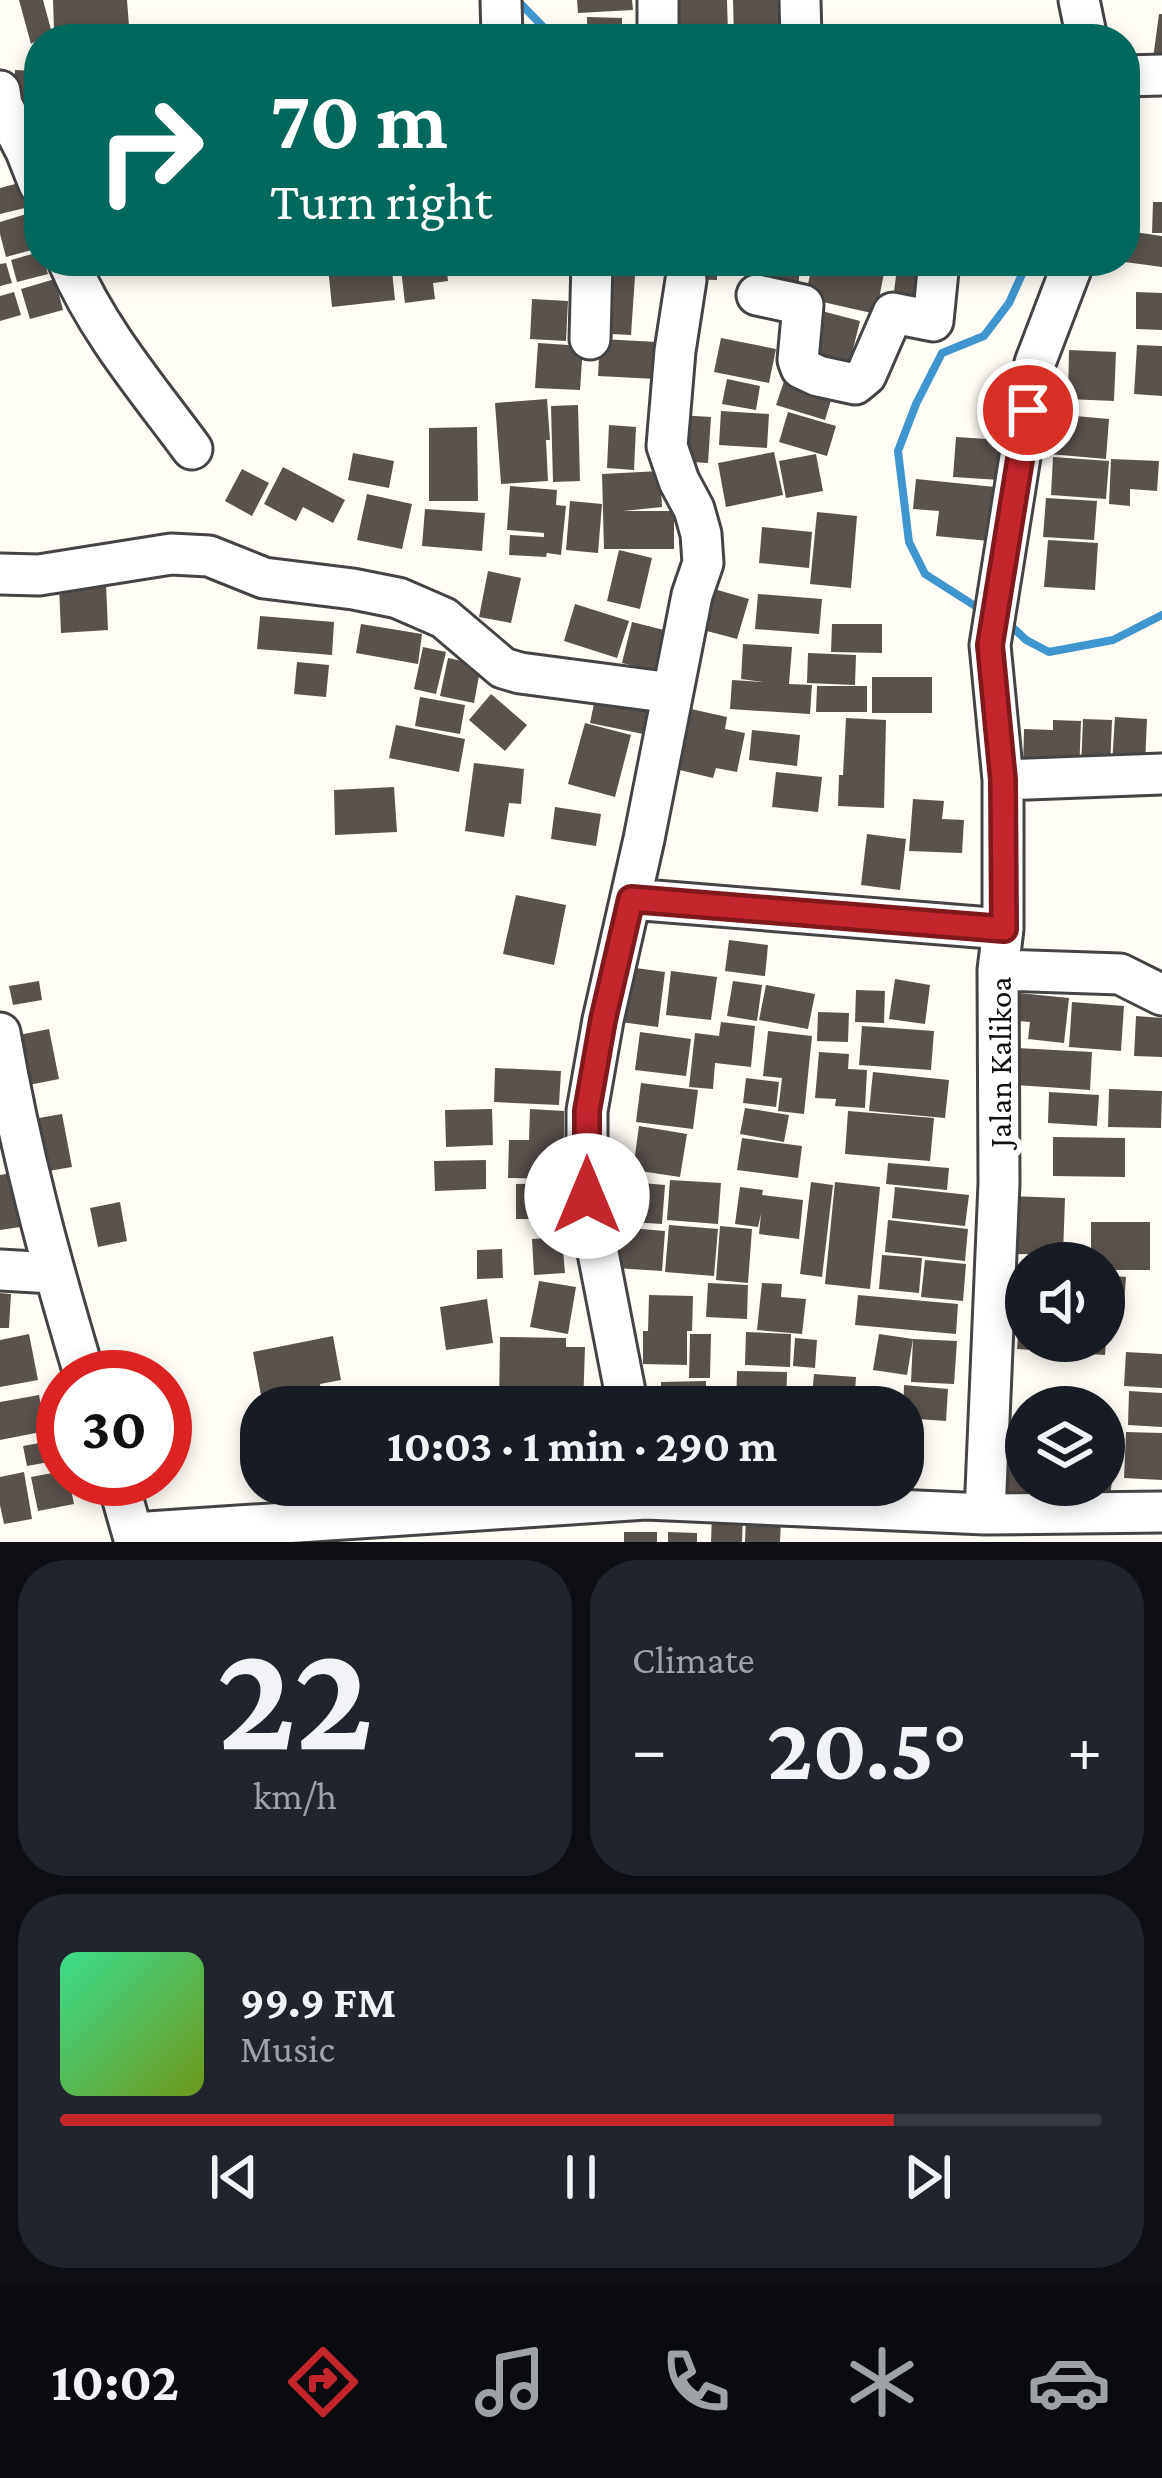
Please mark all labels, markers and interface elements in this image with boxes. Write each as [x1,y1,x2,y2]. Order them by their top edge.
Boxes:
icon: right [72,72,228,228]
text: 70 m [270,73,448,166]
text: Turn right [270,171,492,231]
pin [977,359,1079,461]
icon: arrive [995,377,1061,443]
street label: Jalan Kalikoa [981,976,1018,1151]
position arrow [524,1133,650,1259]
map controls [1005,1242,1125,1506]
button: sound [1005,1242,1125,1362]
speed limit sign: 30 [36,1350,192,1506]
button: layers [1005,1386,1125,1506]
text: 10:03 · 1 min · 290 m [387,1421,777,1471]
text: 22 [217,1609,373,1783]
text: Climate [632,1638,755,1681]
text: 20.5° [767,1698,967,1798]
text: − [632,1712,667,1785]
text: + [1067,1712,1102,1785]
text: km/h [253,1774,337,1817]
text: 99.9 FM [240,1977,396,2027]
text: Music [240,2027,335,2070]
icon: previous [201,2144,267,2210]
icon: pause [548,2144,614,2210]
icon: next [895,2144,961,2210]
icon: directions [281,2340,365,2424]
icon: music [468,2340,552,2424]
icon: phone [654,2340,738,2424]
icon: climate [840,2340,924,2424]
icon: car [1027,2340,1111,2424]
text: 10:02 [51,2352,179,2412]

